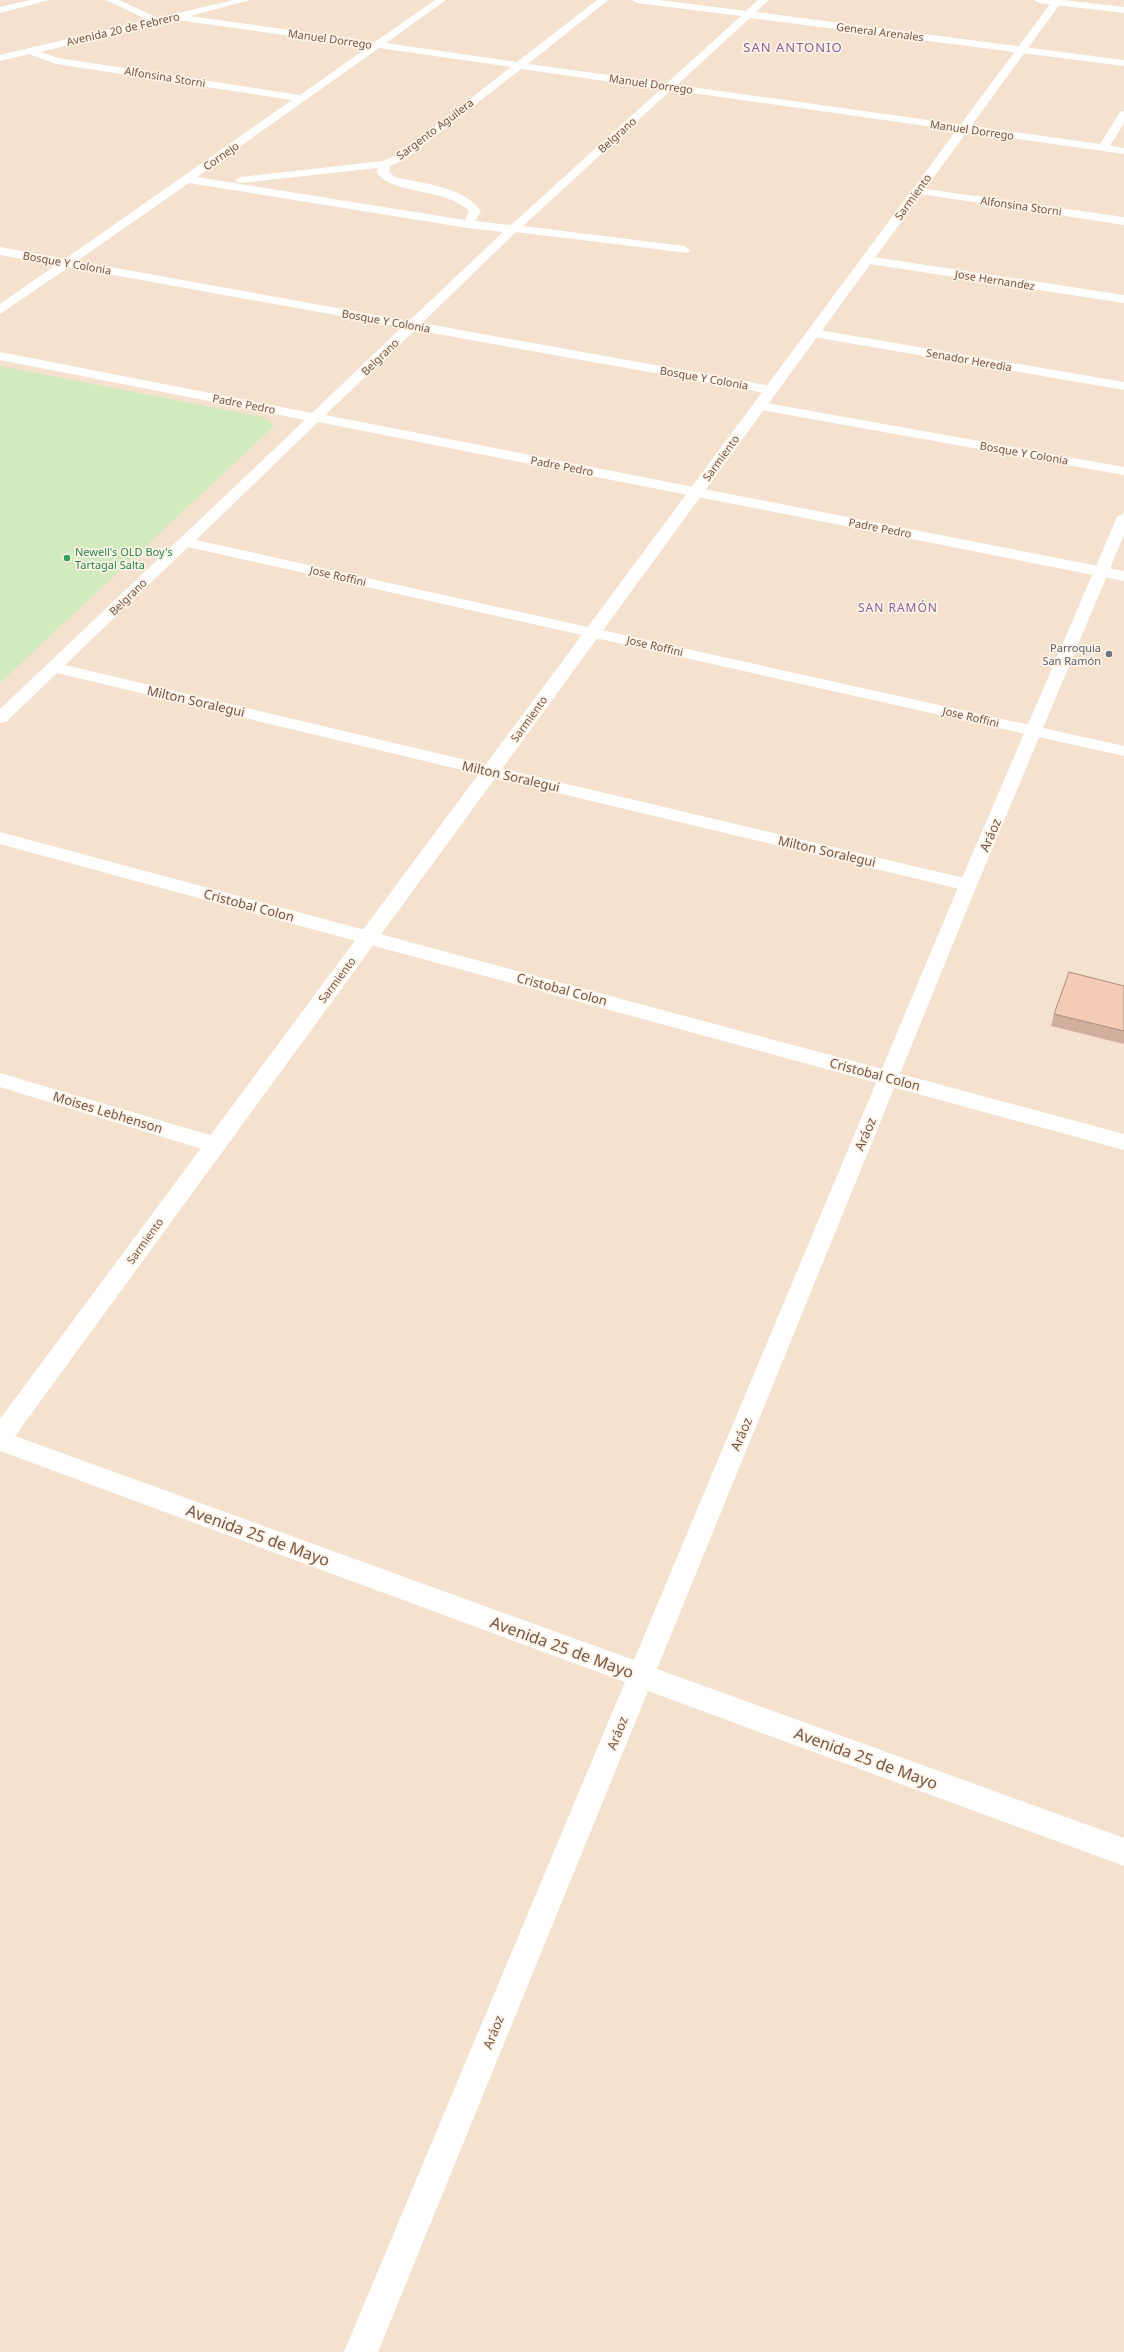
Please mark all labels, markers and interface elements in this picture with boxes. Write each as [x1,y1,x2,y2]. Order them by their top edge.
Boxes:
street label: Avenida 20 de Febrero [65,8,181,49]
street label: General Arenales [835,19,925,44]
street label: Manuel Dorrego [287,25,373,52]
district label: SAN ANTONIO [743,38,843,56]
street label: Alfonsina Storni [123,63,207,90]
street label: Manuel Dorrego [608,70,694,97]
street label: Sargento Aguilera [393,95,476,163]
street label: Belgrano [594,113,639,156]
street label: Manuel Dorrego [929,116,1015,143]
street label: Cornejo [200,138,242,173]
street label: Sarmiento [891,170,935,223]
street label: Alfonsina Storni [979,192,1063,219]
street label: Bosque Y Colonia [22,247,113,278]
street label: Jose Hernandez [953,266,1036,293]
street label: Bosque Y Colonia [341,305,432,336]
street label: Belgrano [358,335,402,378]
street label: Senador Heredia [925,345,1013,374]
street label: Bosque Y Colonia [659,362,750,393]
street label: Padre Pedro [211,390,277,417]
street label: Sarmiento [699,431,743,484]
street label: Bosque Y Colonia [979,437,1070,468]
street label: Padre Pedro [529,452,595,479]
street label: Padre Pedro [847,514,913,541]
place label: Newell's OLD Boy's Tartagal Salta [75,544,172,572]
marker: Newell's OLD Boy's Tartagal Salta [62,553,72,563]
street label: Jose Roffini [307,562,368,589]
street label: Belgrano [106,575,150,618]
district label: SAN RAMÓN [858,599,938,616]
street label: Jose Roffini [624,632,685,659]
place label: Parroquia San Ramón [1042,640,1101,668]
marker: Parroquia San Ramón [1104,649,1114,659]
street label: Milton Soralegui [145,681,247,721]
street label: Sarmiento [507,692,551,745]
street label: Jose Roffini [940,703,1001,730]
street label: Milton Soralegui [460,756,562,796]
street label: Aráoz [975,816,1005,854]
street label: Milton Soralegui [776,831,878,871]
street label: Cristobal Colon [202,884,296,926]
street label: Sarmiento [315,954,359,1006]
street label: Cristobal Colon [515,968,609,1010]
street label: Cristobal Colon [828,1053,922,1095]
street label: Moises Lebhenson [51,1087,165,1137]
street label: Aráoz [850,1115,880,1153]
street label: Sarmiento [123,1214,167,1267]
street label: Aráoz [726,1415,756,1453]
street label: Avenida 25 de Mayo [183,1499,333,1571]
street label: Avenida 25 de Mayo [487,1611,637,1683]
street label: Aráoz [602,1714,632,1752]
street label: Avenida 25 de Mayo [791,1722,941,1794]
street label: Aráoz [478,2013,508,2051]

